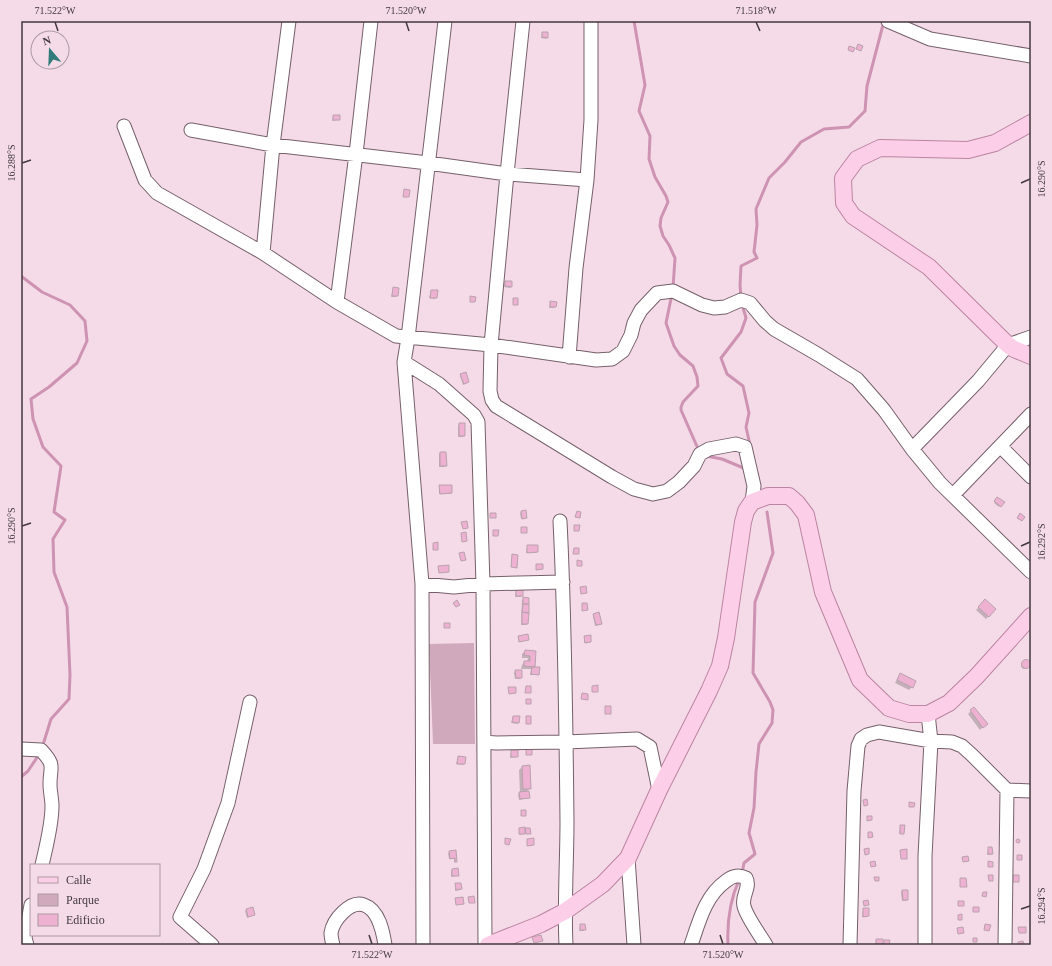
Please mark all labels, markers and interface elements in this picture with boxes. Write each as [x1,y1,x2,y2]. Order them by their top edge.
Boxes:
text: 71.522°W [35,5,76,16]
text: 71.520°W [386,5,427,16]
text: 71.518°W [736,5,777,16]
north arrow [30,30,70,70]
text: N [41,34,53,48]
text: 16.288°S [6,144,17,182]
text: 16.290°S [1036,160,1047,198]
text: 16.290°S [6,507,17,545]
text: 16.292°S [1036,523,1047,561]
legend [30,864,160,936]
text: Calle [66,873,91,887]
text: 16.294°S [1036,887,1047,925]
text: Parque [66,893,99,907]
text: Edificio [66,913,105,927]
text: 71.522°W [352,949,393,960]
text: 71.520°W [703,949,744,960]

